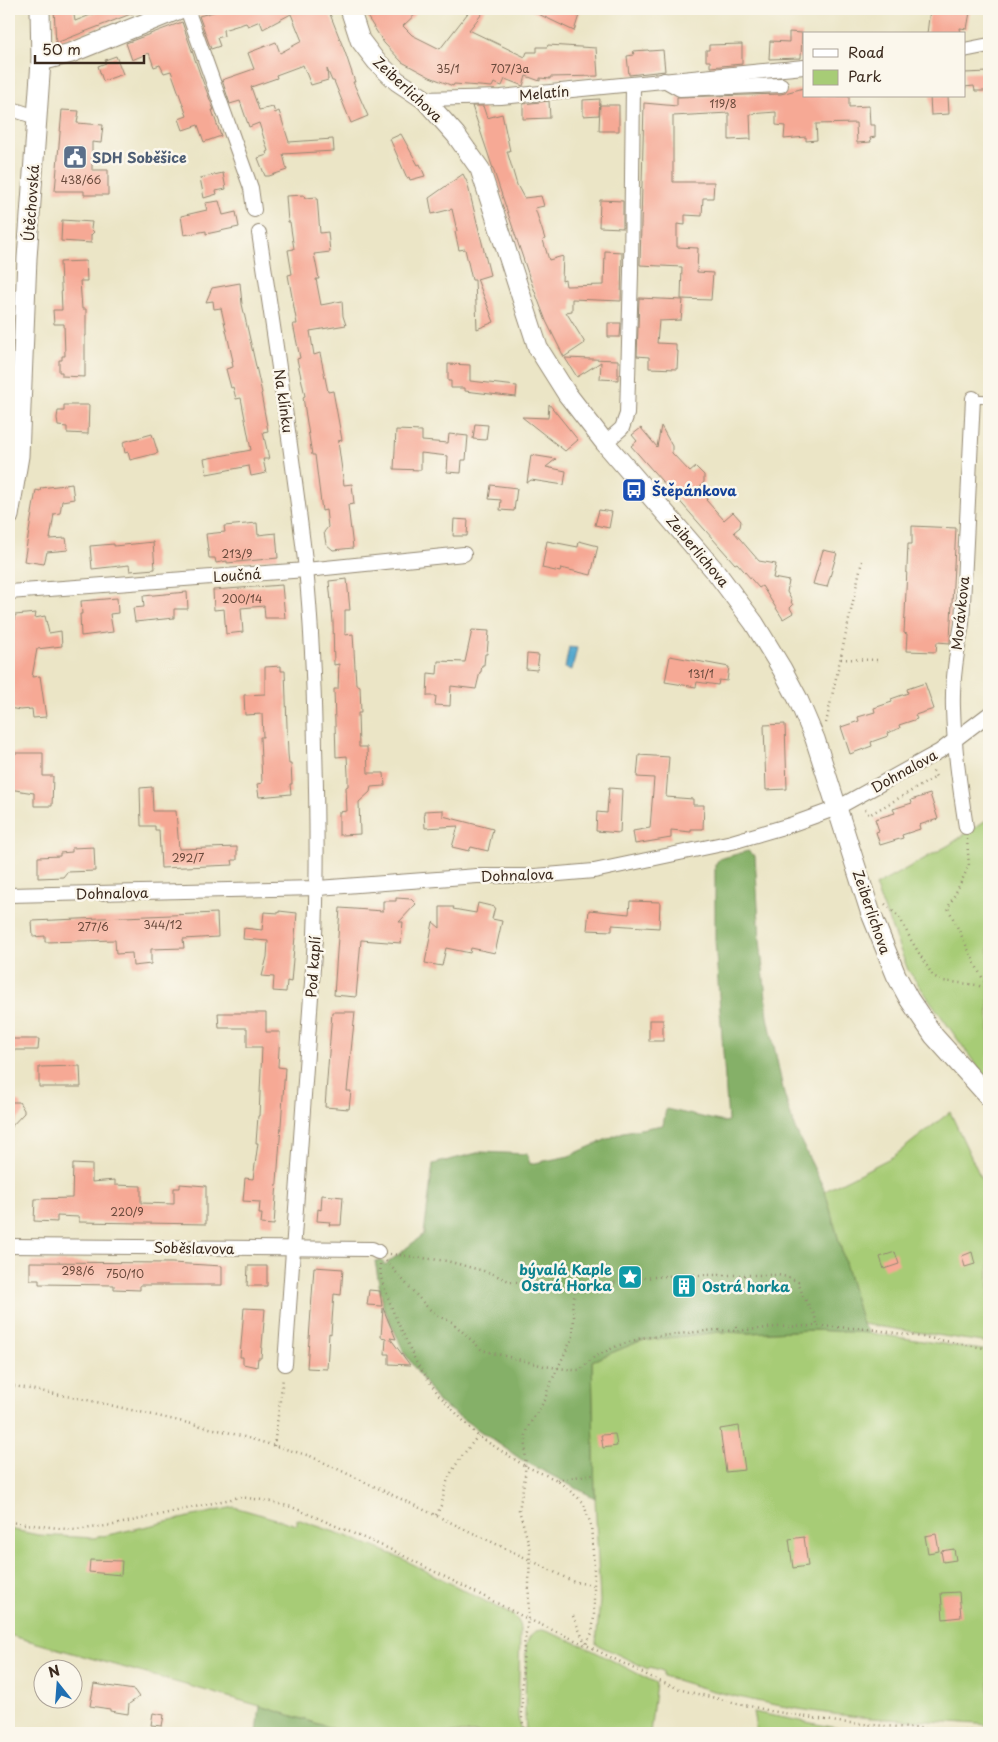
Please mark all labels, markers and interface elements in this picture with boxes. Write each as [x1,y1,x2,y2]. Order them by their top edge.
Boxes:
scale bar [35,32,144,64]
legend [803,32,966,98]
text: 50 m [42,37,81,60]
text: Road [848,40,884,63]
street label: Zeiberlichova [369,51,448,127]
house number: 35/1 [436,60,460,77]
house number: 707/3a [491,60,529,77]
text: Park [848,64,882,87]
street label: Melatín [518,80,570,106]
house number: 119/8 [709,95,737,112]
public building icon: SDH Soběšice [62,144,88,170]
place label: SDH Soběšice [92,147,187,168]
street label: Útěchovská [18,164,44,242]
house number: 438/66 [61,171,101,188]
street label: Na klínku [269,368,299,434]
bus stop icon: Štěpánkova [621,477,647,503]
place label: Štěpánkova [652,480,737,501]
street label: Zeiberlichova [662,510,735,592]
house number: 213/9 [222,545,252,562]
street label: Loučná [212,563,262,587]
street label: Morávkova [946,575,974,651]
house number: 200/14 [222,590,262,607]
house number: 131/1 [688,665,714,682]
street label: Dohnalova [867,744,941,798]
house number: 292/7 [172,849,204,866]
street label: Dohnalova [480,863,554,887]
street label: Zeiberlichova [848,867,896,957]
street label: Dohnalova [75,882,149,904]
house number: 344/12 [143,916,183,933]
house number: 277/6 [77,918,109,935]
street label: Pod kaplí [300,935,326,999]
house number: 220/9 [110,1203,144,1220]
street label: Soběslavova [153,1237,235,1259]
place label: bývalá Kaple Ostrá Horka [519,1259,612,1296]
house number: 298/6 [62,1262,95,1279]
place icon: bývalá Kaple Ostrá Horka [617,1264,643,1290]
house number: 750/10 [106,1265,144,1282]
building icon: Ostrá horka [671,1273,697,1299]
place label: Ostrá horka [702,1276,790,1297]
text: N [46,1659,62,1683]
north arrow [32,1660,82,1710]

